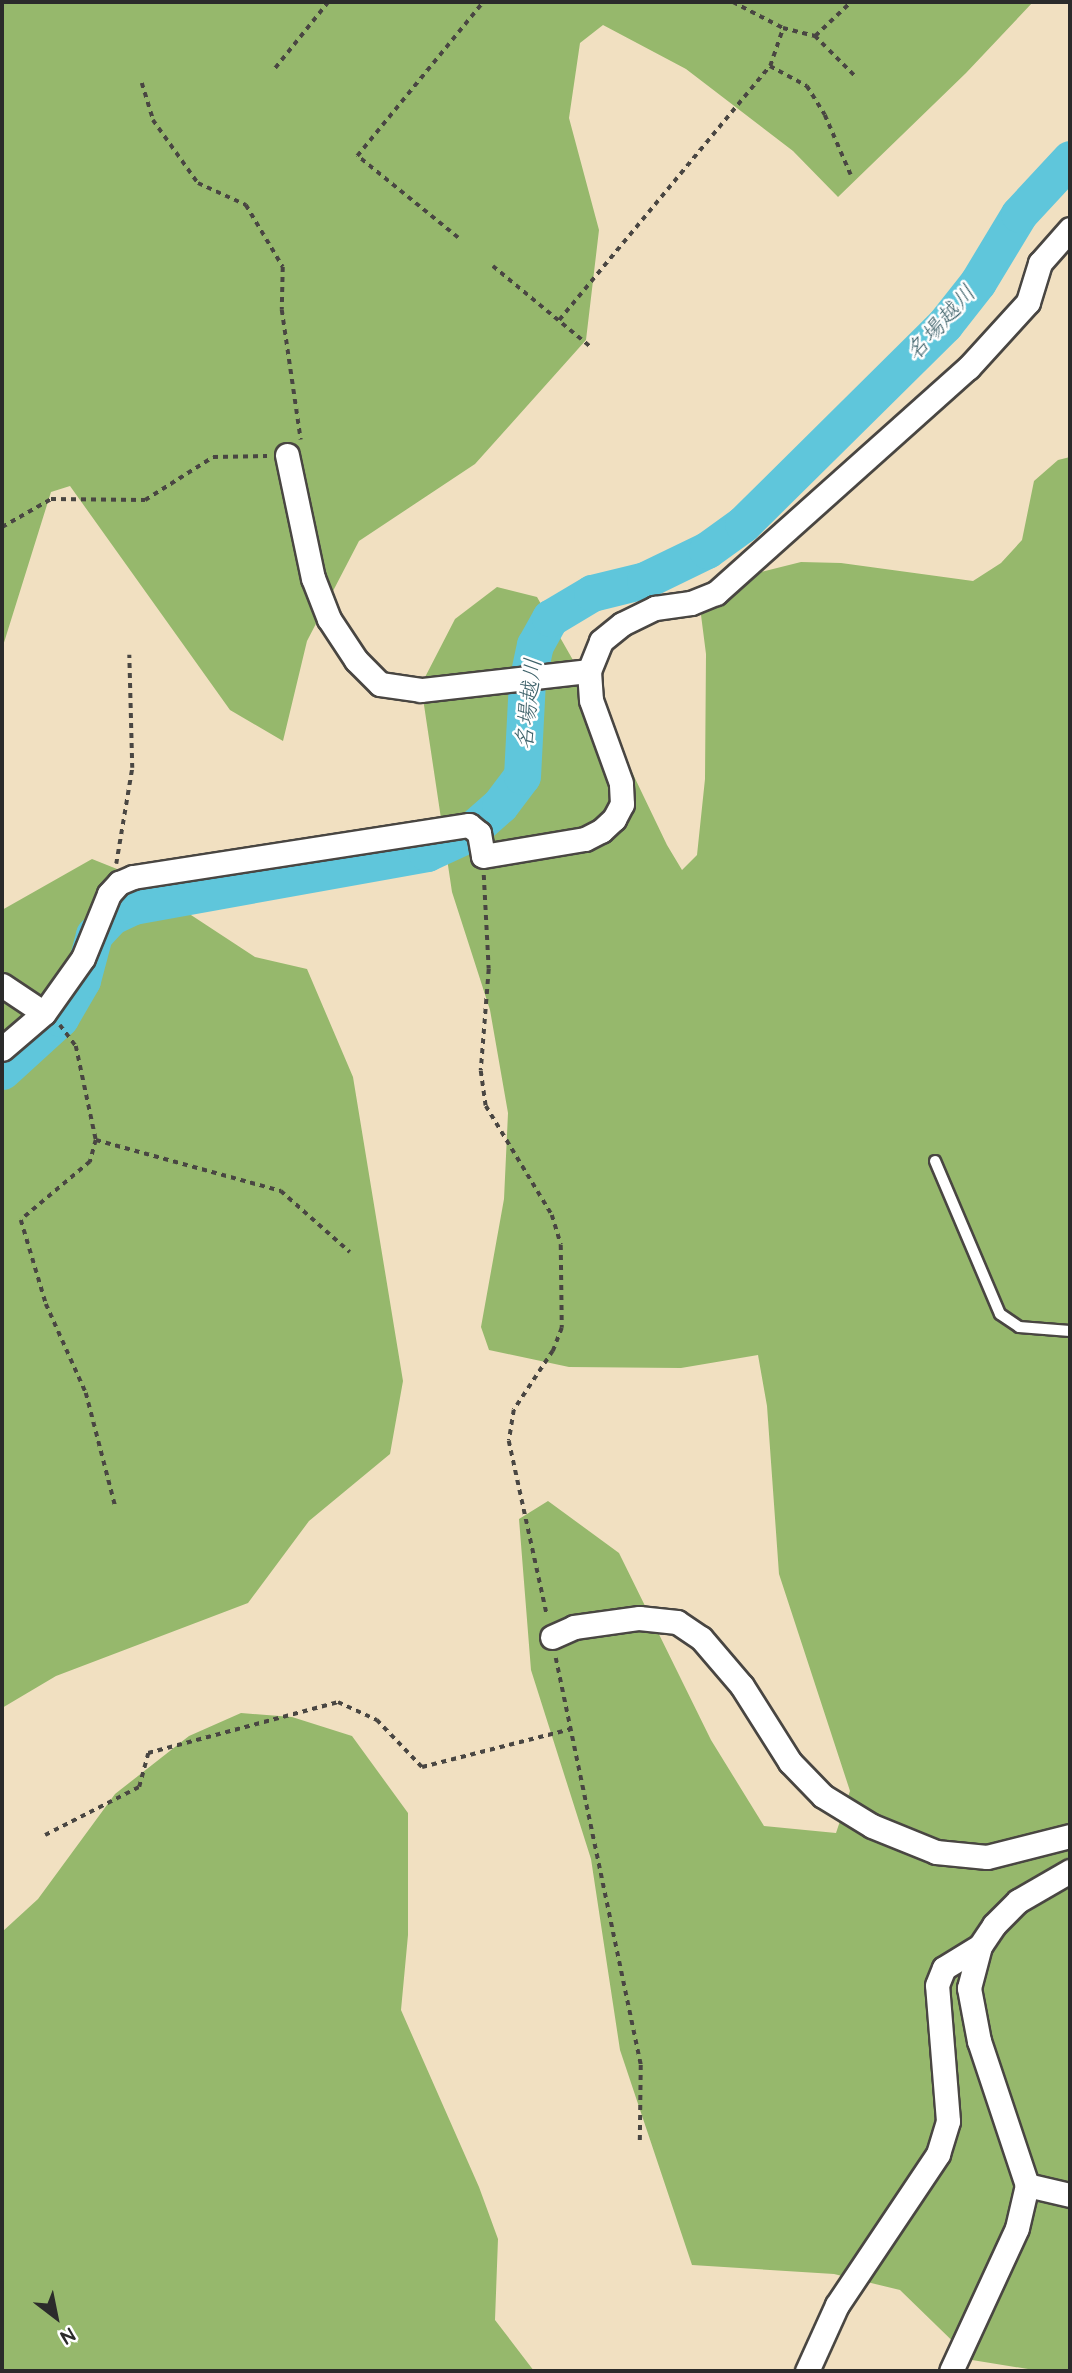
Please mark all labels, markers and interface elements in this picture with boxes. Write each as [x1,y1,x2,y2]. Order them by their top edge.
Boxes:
water label: 名場越川 [900,280,982,366]
water label: 名場越川 [510,657,548,751]
north arrow [21,2282,91,2352]
text: N [55,2321,80,2350]

